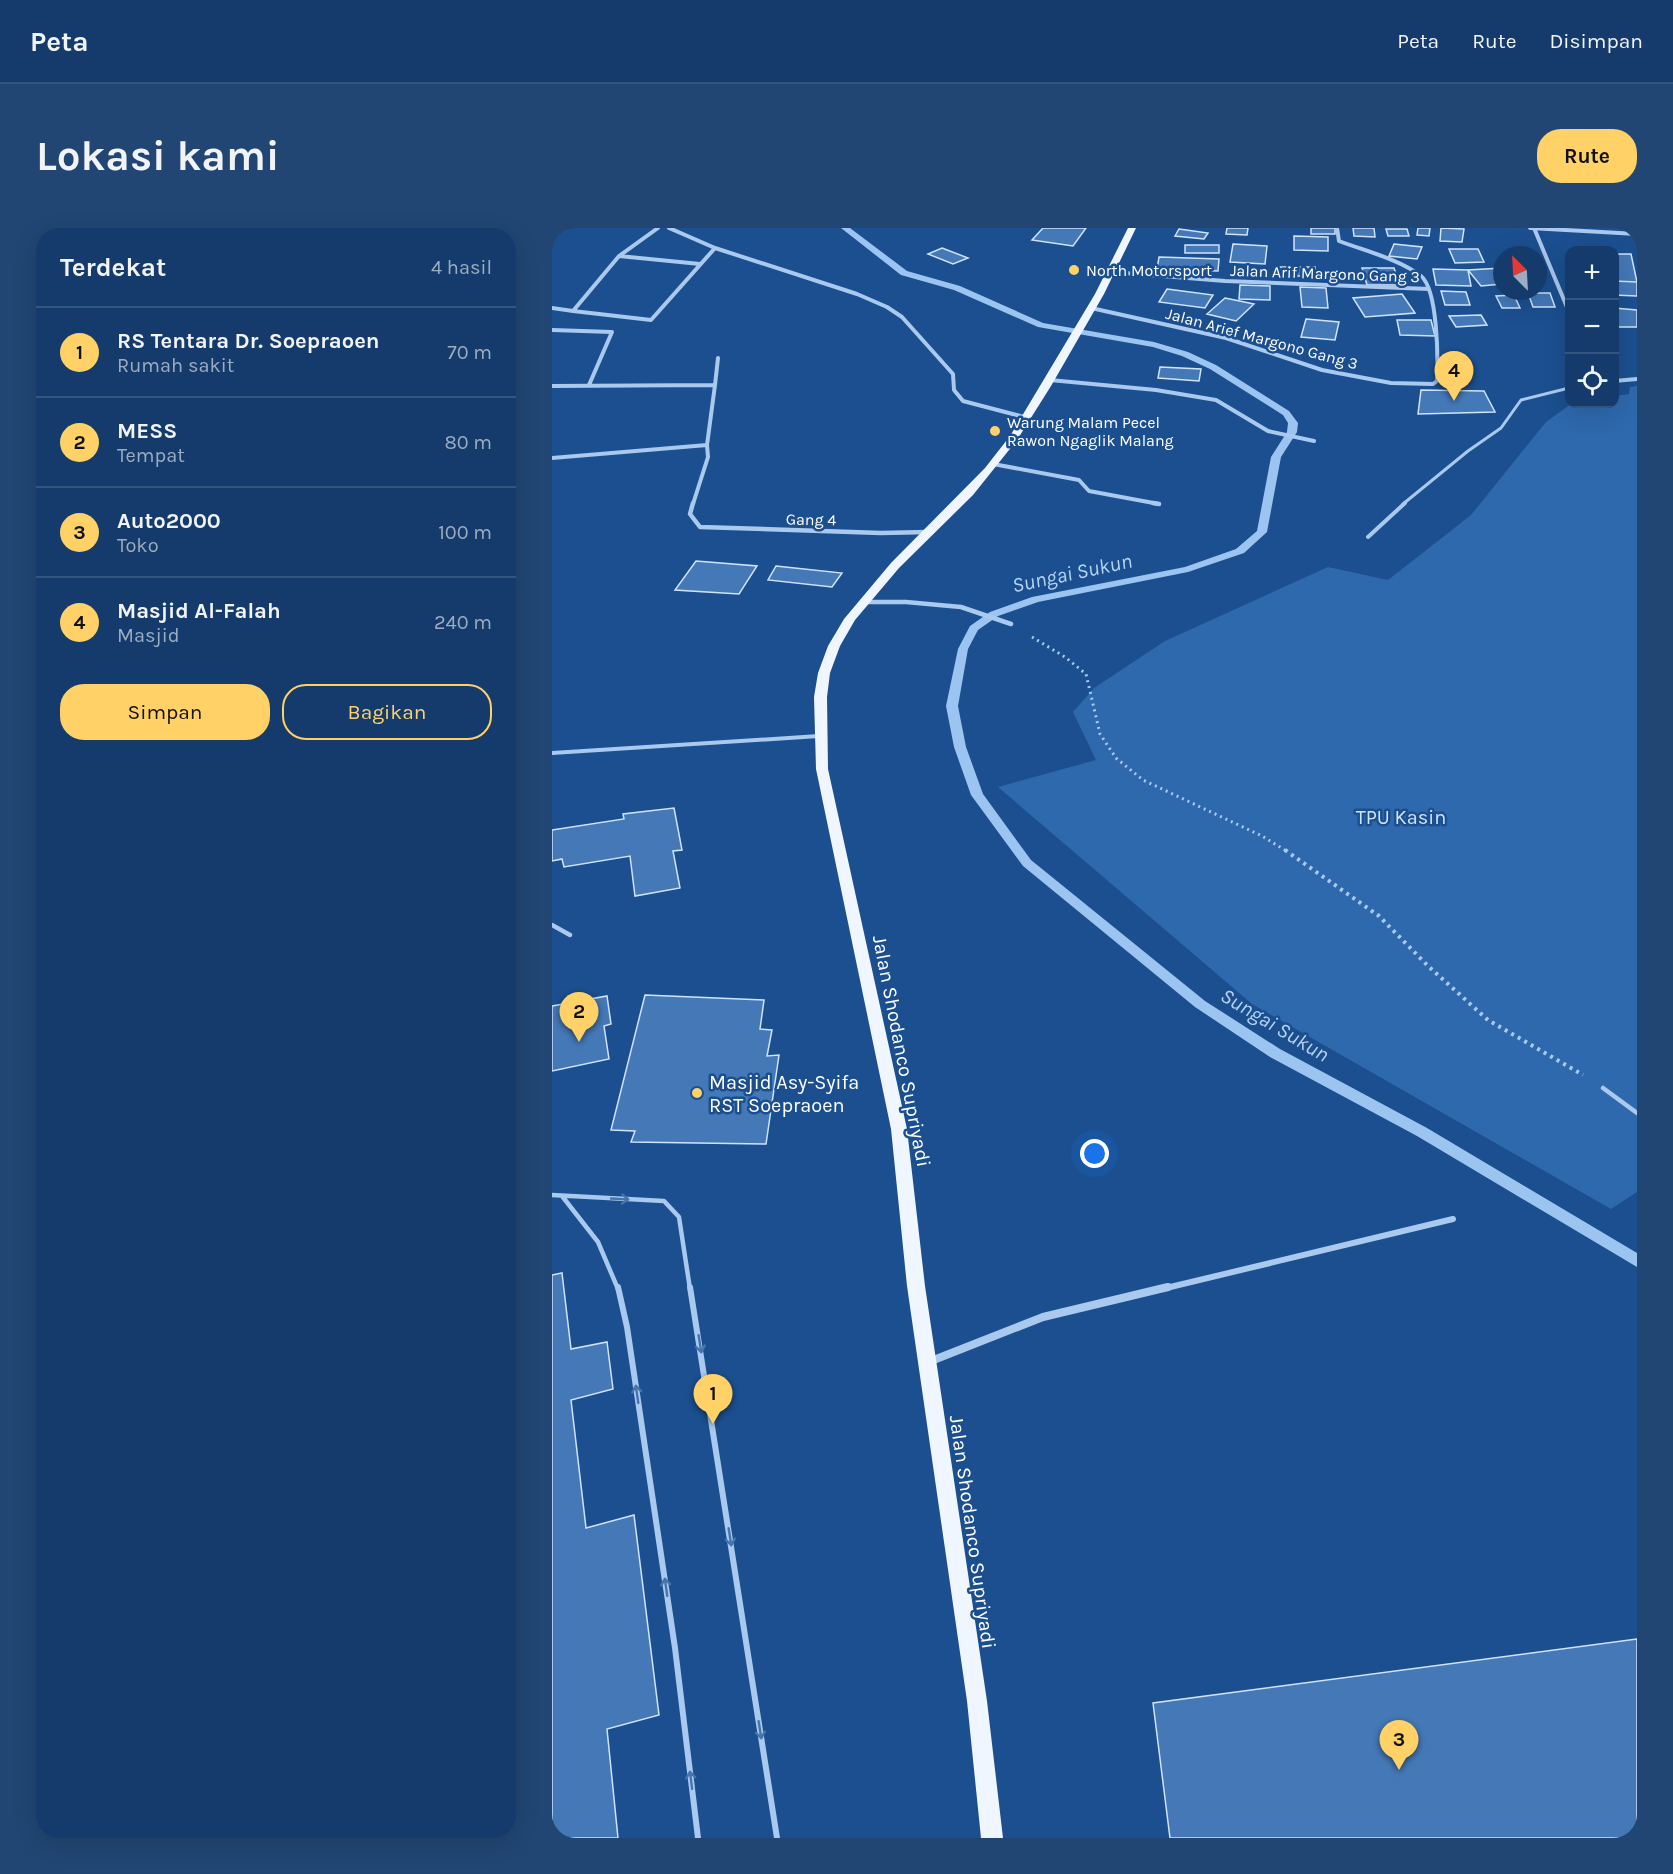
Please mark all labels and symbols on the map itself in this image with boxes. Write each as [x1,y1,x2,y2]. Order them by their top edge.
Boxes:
north arrow [1493,246,1547,300]
place label: North Motorsport [1086,261,1212,280]
street label: Jalan Arif Margono Gang 3 [1230,261,1420,286]
marker: North Motorsport [1067,263,1081,277]
street label: Jalan Arief Margono Gang 3 [1164,304,1360,373]
pin: 4 [1434,352,1474,401]
place label: Warung Malam Pecel Rawon Ngaglik Malang [1007,413,1174,450]
marker: Warung Malam Pecel Rawon Ngaglik Malang [988,424,1002,438]
street label: Gang 4 [786,510,836,529]
water label: Sungai Sukun [1010,549,1134,597]
park label: TPU Kasin [1356,806,1446,829]
street label: Jalan Shodanco Supriyadi [868,933,935,1169]
water label: Sungai Sukun [1217,983,1333,1067]
pin: 2 [560,992,598,1042]
place label: Masjid Asy-Syifa RST Soepraoen [709,1071,859,1117]
marker: Masjid Asy-Syifa RST Soepraoen [690,1086,704,1100]
your location [1080,1139,1109,1168]
one-way arrow [610,1193,630,1204]
one-way arrow [695,1334,706,1354]
pin: 1 [694,1374,732,1424]
one-way arrow [632,1384,643,1404]
street label: Jalan Shodanco Supriyadi [945,1414,1000,1650]
one-way arrow [725,1527,736,1546]
one-way arrow [660,1577,671,1597]
one-way arrow [755,1719,766,1739]
pin: 3 [1380,1720,1418,1770]
one-way arrow [685,1771,696,1790]

